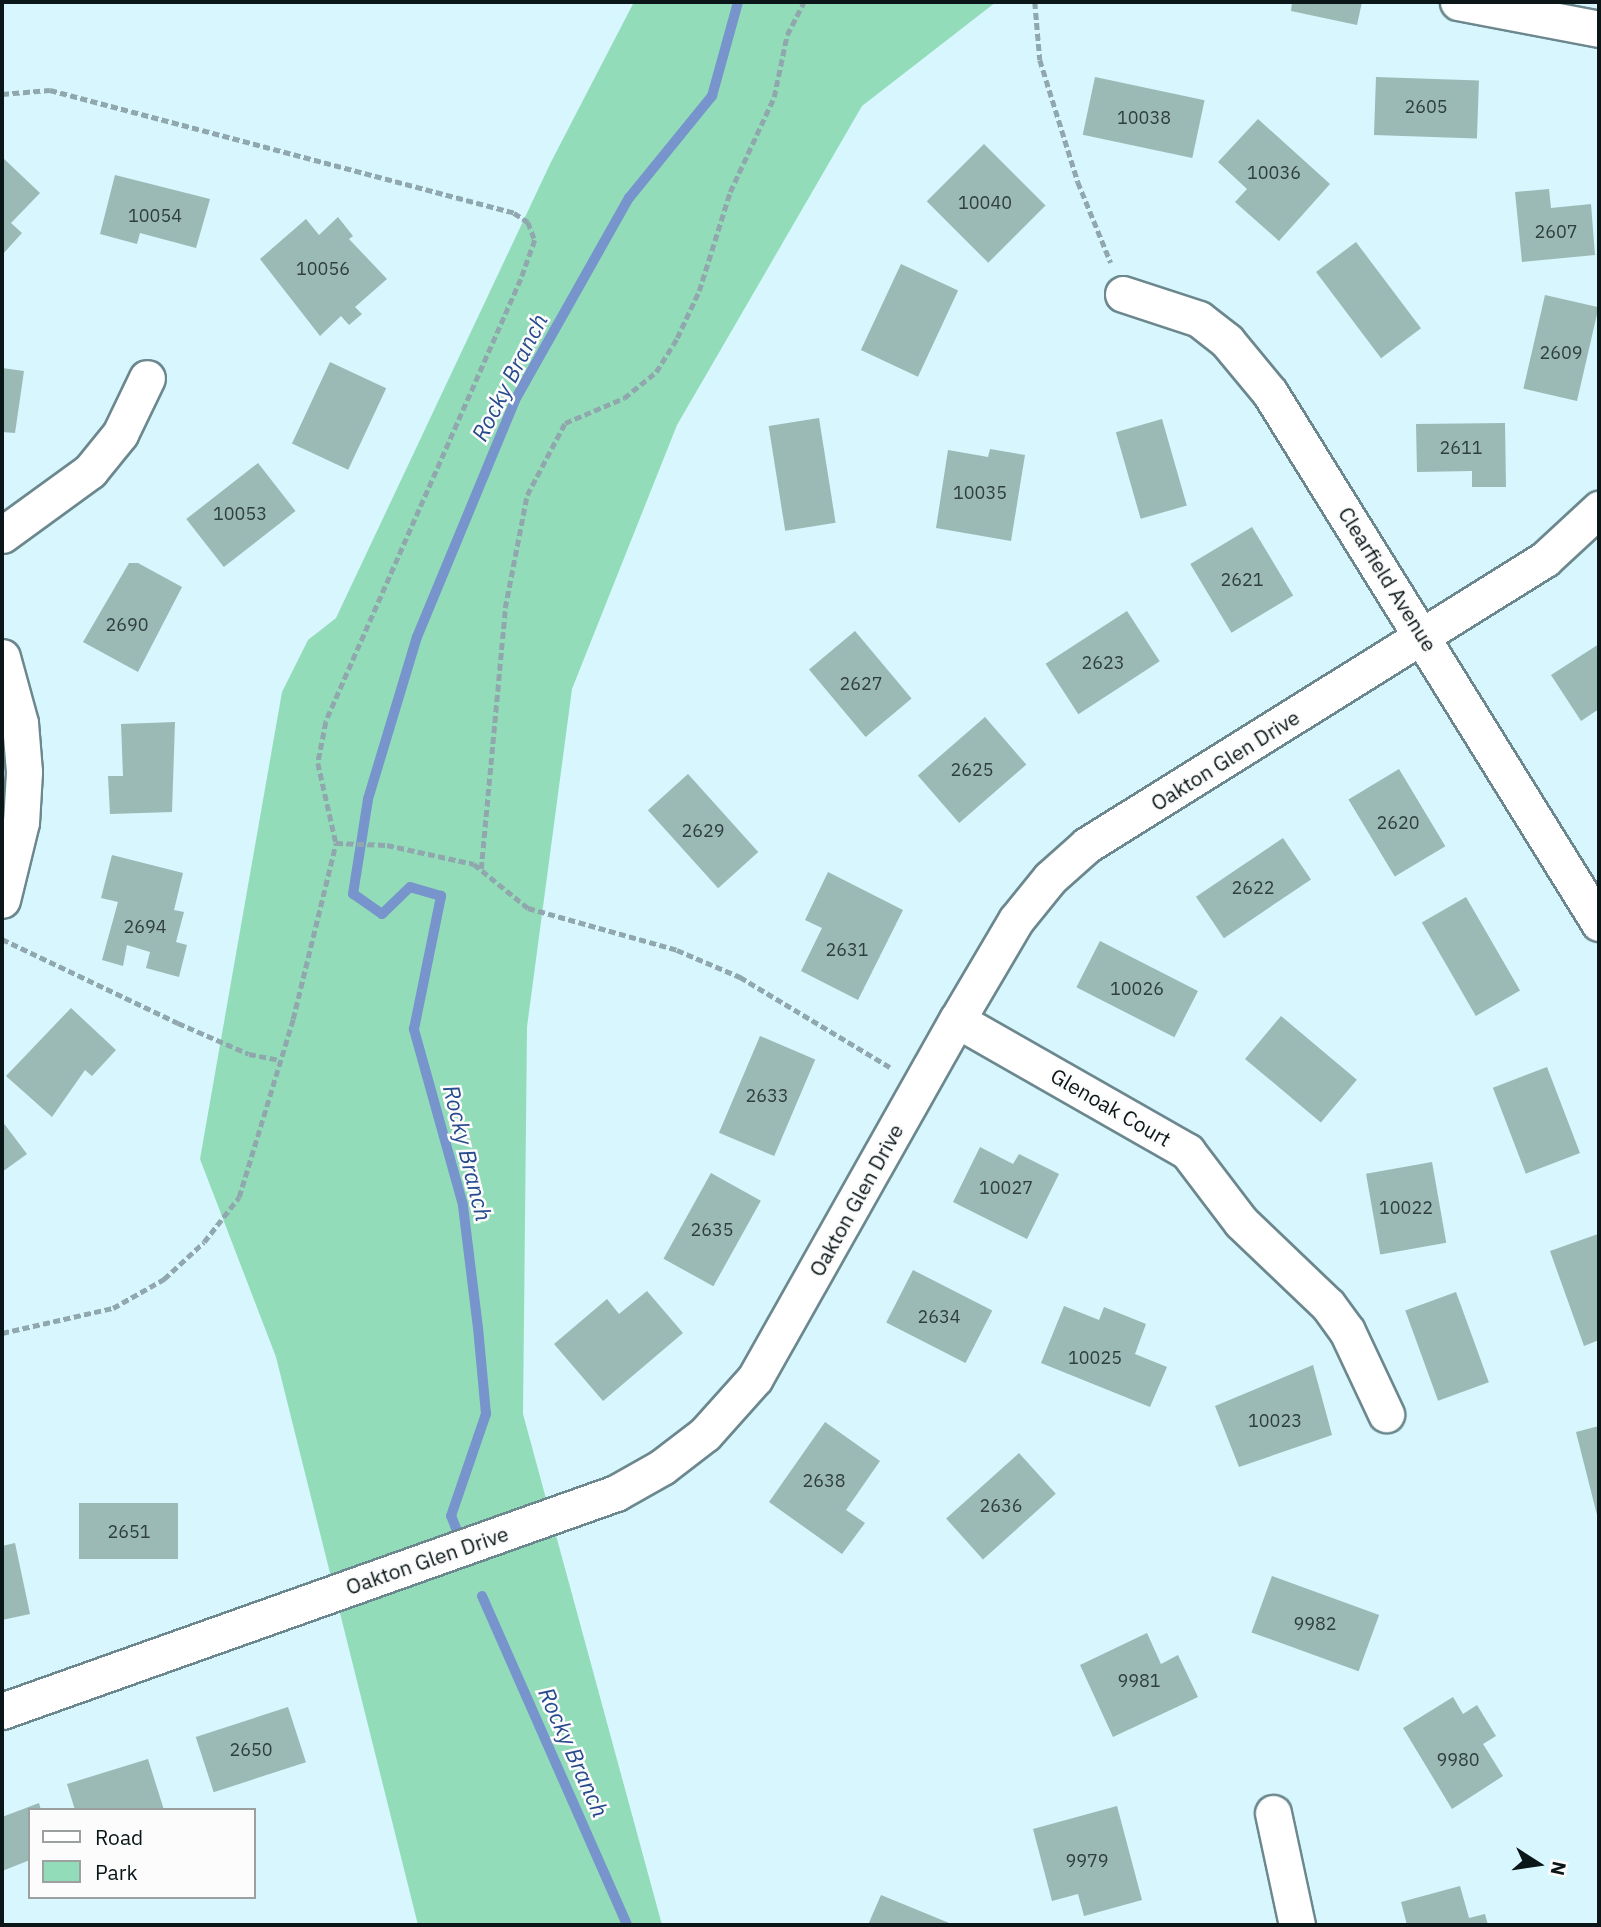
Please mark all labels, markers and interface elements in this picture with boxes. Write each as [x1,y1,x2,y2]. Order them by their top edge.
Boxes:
house number: 2605 [1404,96,1448,118]
house number: 10038 [1117,107,1171,129]
house number: 10036 [1247,162,1301,184]
house number: 10040 [958,192,1012,214]
house number: 10054 [128,205,182,227]
house number: 2607 [1534,221,1578,243]
house number: 10056 [296,258,350,280]
water label: Rocky Branch [465,309,553,445]
house number: 2609 [1539,342,1583,364]
house number: 2611 [1439,437,1483,459]
house number: 10035 [953,482,1007,504]
street label: Clearfield Avenue [1333,502,1443,656]
house number: 10053 [213,503,267,525]
house number: 2621 [1220,569,1264,591]
house number: 2690 [105,614,149,636]
house number: 2623 [1081,652,1125,674]
house number: 2627 [839,673,883,695]
street label: Oakton Glen Drive [1146,704,1304,816]
house number: 2625 [950,759,994,781]
house number: 2620 [1376,812,1420,834]
house number: 2629 [681,820,725,842]
house number: 2622 [1231,877,1275,899]
house number: 2694 [123,916,167,938]
house number: 2631 [825,939,869,961]
house number: 10026 [1110,978,1164,1000]
street label: Glenoak Court [1046,1062,1176,1152]
water label: Rocky Branch [438,1082,498,1224]
house number: 2633 [745,1085,789,1107]
street label: Oakton Glen Drive [804,1119,908,1281]
house number: 10027 [979,1177,1033,1199]
house number: 10022 [1379,1197,1433,1219]
house number: 2635 [690,1219,734,1241]
house number: 2634 [917,1306,961,1328]
house number: 10025 [1068,1347,1122,1369]
house number: 10023 [1248,1410,1302,1432]
house number: 2638 [802,1470,846,1492]
house number: 2636 [979,1495,1023,1517]
street label: Oakton Glen Drive [342,1520,512,1600]
house number: 2651 [107,1521,151,1543]
house number: 9982 [1293,1613,1337,1635]
house number: 9981 [1117,1670,1161,1692]
water label: Rocky Branch [533,1683,615,1821]
house number: 2650 [229,1739,273,1761]
house number: 9980 [1436,1749,1480,1771]
legend [28,1808,256,1899]
text: Road [95,1823,143,1851]
north arrow [1503,1829,1573,1899]
house number: 9979 [1065,1850,1109,1872]
text: Park [95,1858,138,1886]
text: N [1545,1859,1572,1878]

